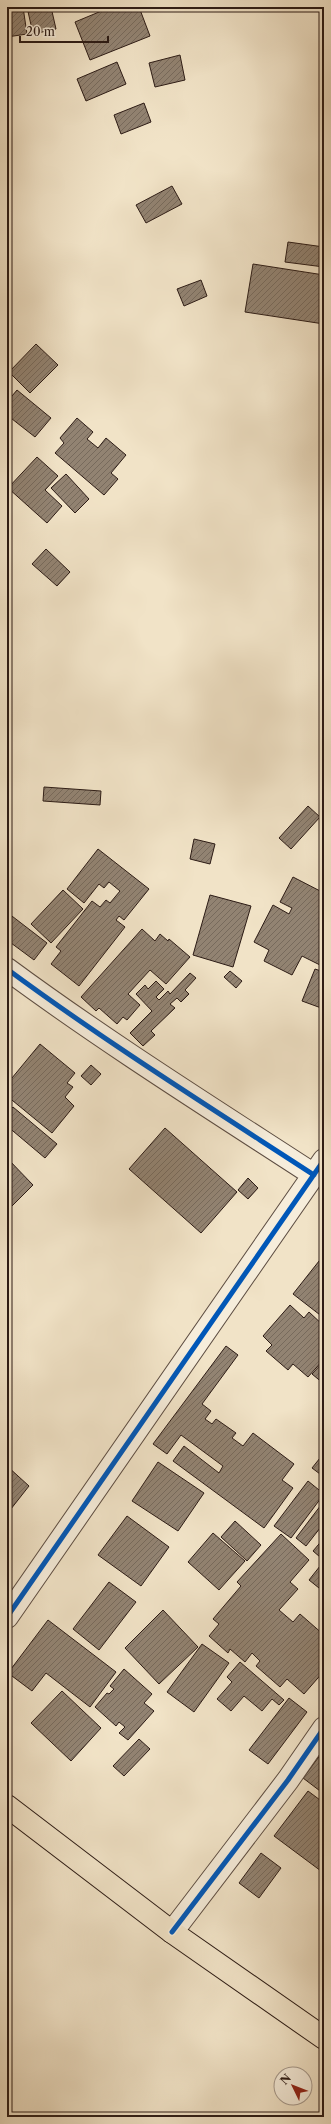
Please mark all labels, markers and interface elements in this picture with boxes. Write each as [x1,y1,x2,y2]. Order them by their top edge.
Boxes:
scale bar [20,18,108,44]
text: 20 m [26,24,55,39]
north arrow [273,2066,313,2106]
text: N [277,2071,294,2087]

